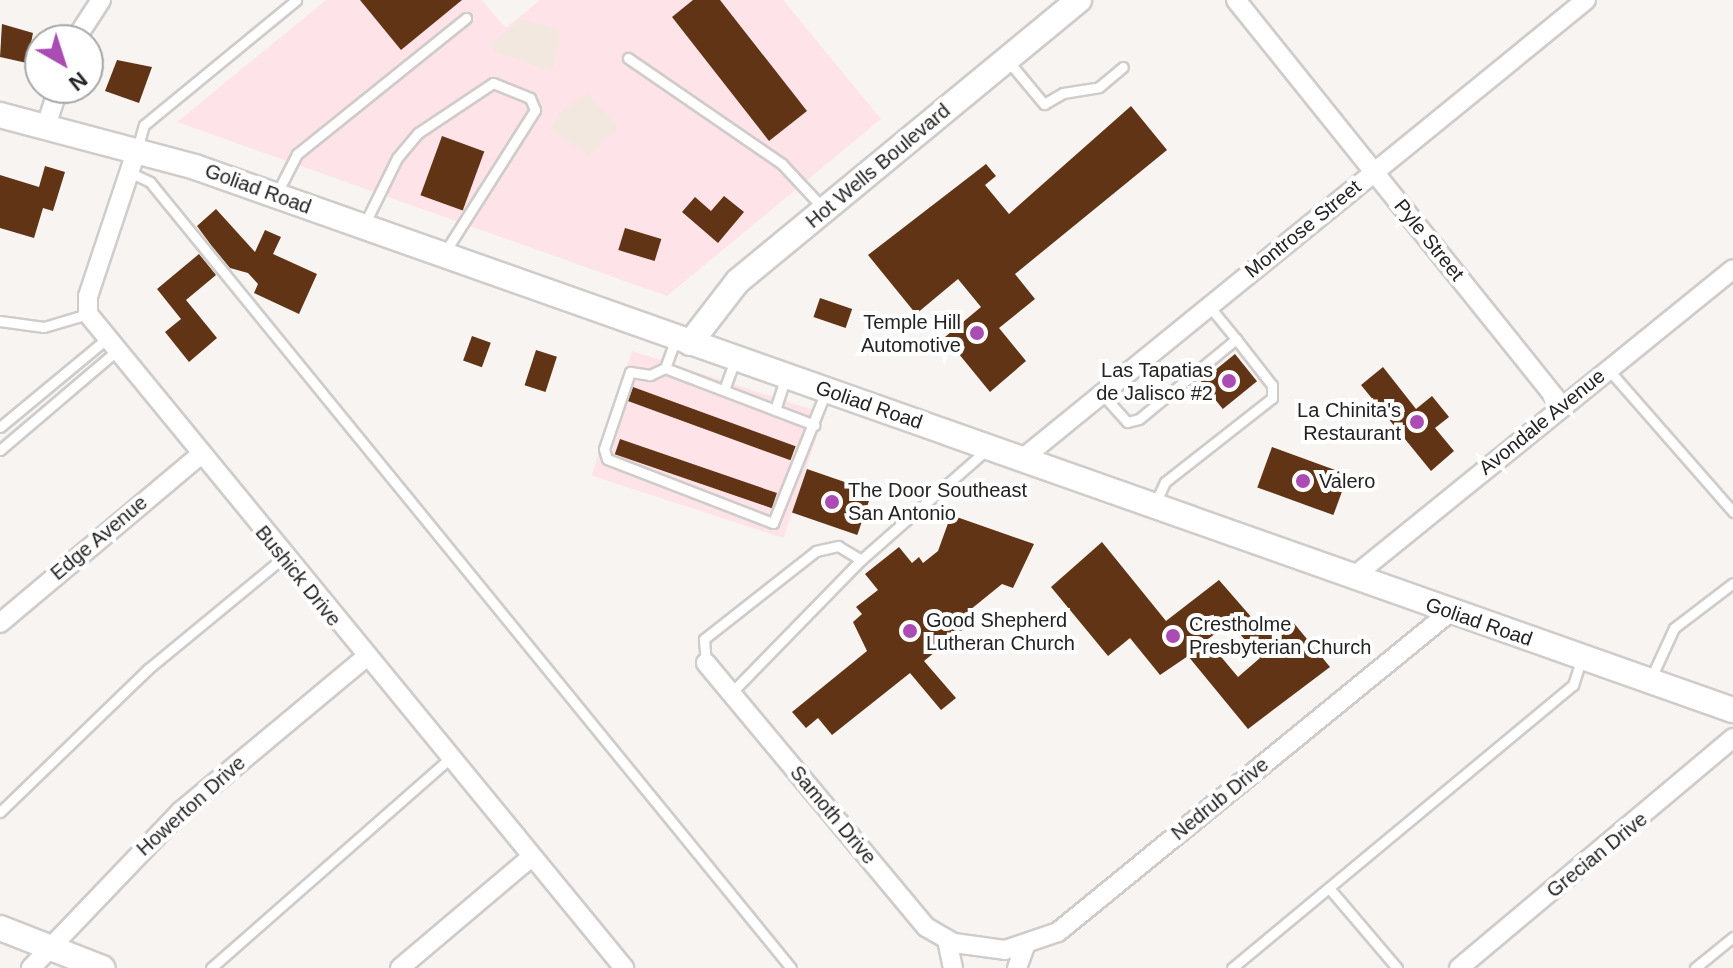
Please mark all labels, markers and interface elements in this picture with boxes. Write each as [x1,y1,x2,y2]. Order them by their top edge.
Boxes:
north arrow [24,24,104,104]
text: N [64,67,92,96]
street label: Hot Wells Boulevard [801,99,955,233]
street label: Goliad Road [202,159,314,219]
street label: Montrose Street [1240,175,1366,283]
street label: Pyle Street [1389,194,1469,286]
place label: Temple Hill Automotive [861,310,961,357]
marker: Temple Hill Automotive [968,324,986,342]
place label: Las Tapatias de Jalisco #2 [1096,358,1213,405]
street label: Avondale Avenue [1474,364,1610,480]
marker: Las Tapatias de Jalisco #2 [1220,372,1238,390]
street label: Goliad Road [813,376,925,434]
place label: La Chinita's Restaurant [1297,398,1401,445]
marker: La Chinita's Restaurant [1408,413,1426,431]
place label: Valero [1319,469,1375,493]
marker: Valero [1294,472,1312,490]
place label: The Door Southeast San Antonio [848,478,1027,525]
street label: Edge Avenue [45,490,153,586]
marker: The Door Southeast San Antonio [823,493,841,511]
street label: Bushick Drive [250,521,346,631]
street label: Goliad Road [1423,593,1535,651]
place label: Good Shepherd Lutheran Church [926,608,1075,655]
place label: Crestholme Presbyterian Church [1189,612,1371,659]
marker: Good Shepherd Lutheran Church [901,622,919,640]
marker: Crestholme Presbyterian Church [1164,627,1182,645]
street label: Howerton Drive [132,751,250,861]
street label: Nedrub Drive [1167,753,1273,845]
street label: Samoth Drive [785,761,881,869]
street label: Grecian Drive [1542,807,1652,903]

